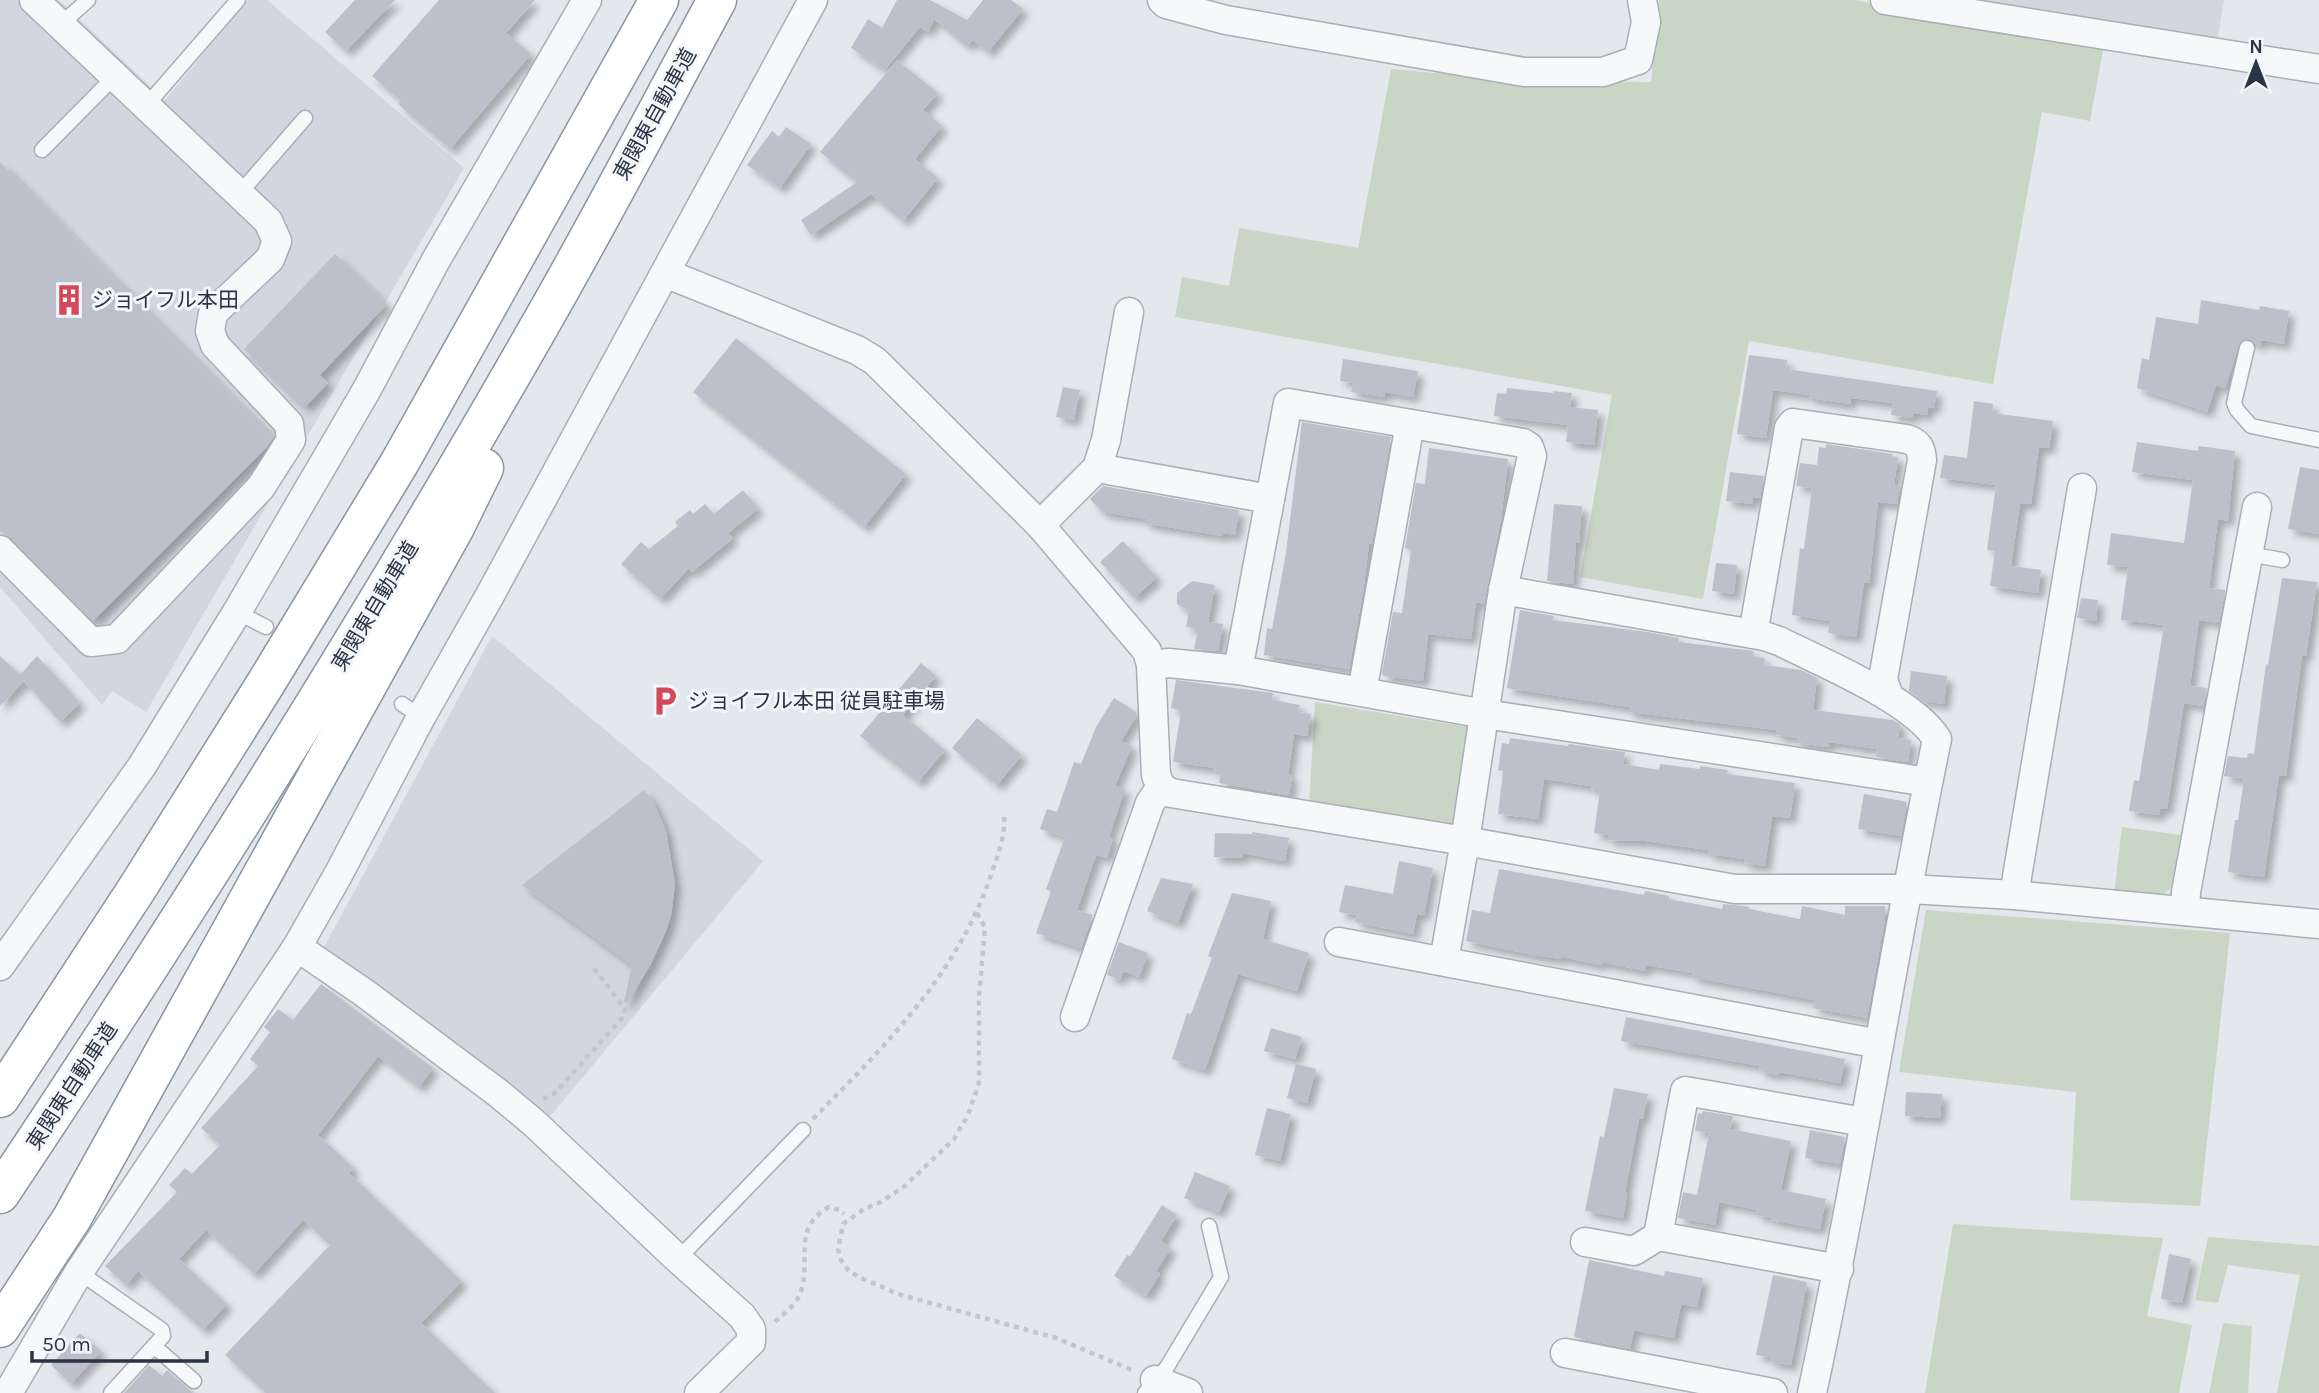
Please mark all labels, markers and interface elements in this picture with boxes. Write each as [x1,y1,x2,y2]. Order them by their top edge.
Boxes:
north arrow [2221,28,2291,98]
text: N [2249,36,2263,58]
street label: 東関東自動車道 [609,44,701,184]
building icon: ジョイフル本田 [52,283,86,317]
place label: ジョイフル本田 [92,288,239,312]
street label: 東関東自動車道 [327,537,423,675]
parking icon: ジョイフル本田 従員駐車場 [648,684,682,718]
place label: ジョイフル本田 従員駐車場 [688,689,945,713]
street label: 東関東自動車道 [22,1018,122,1154]
scale bar [32,1320,206,1364]
text: 50 m [42,1332,91,1356]

